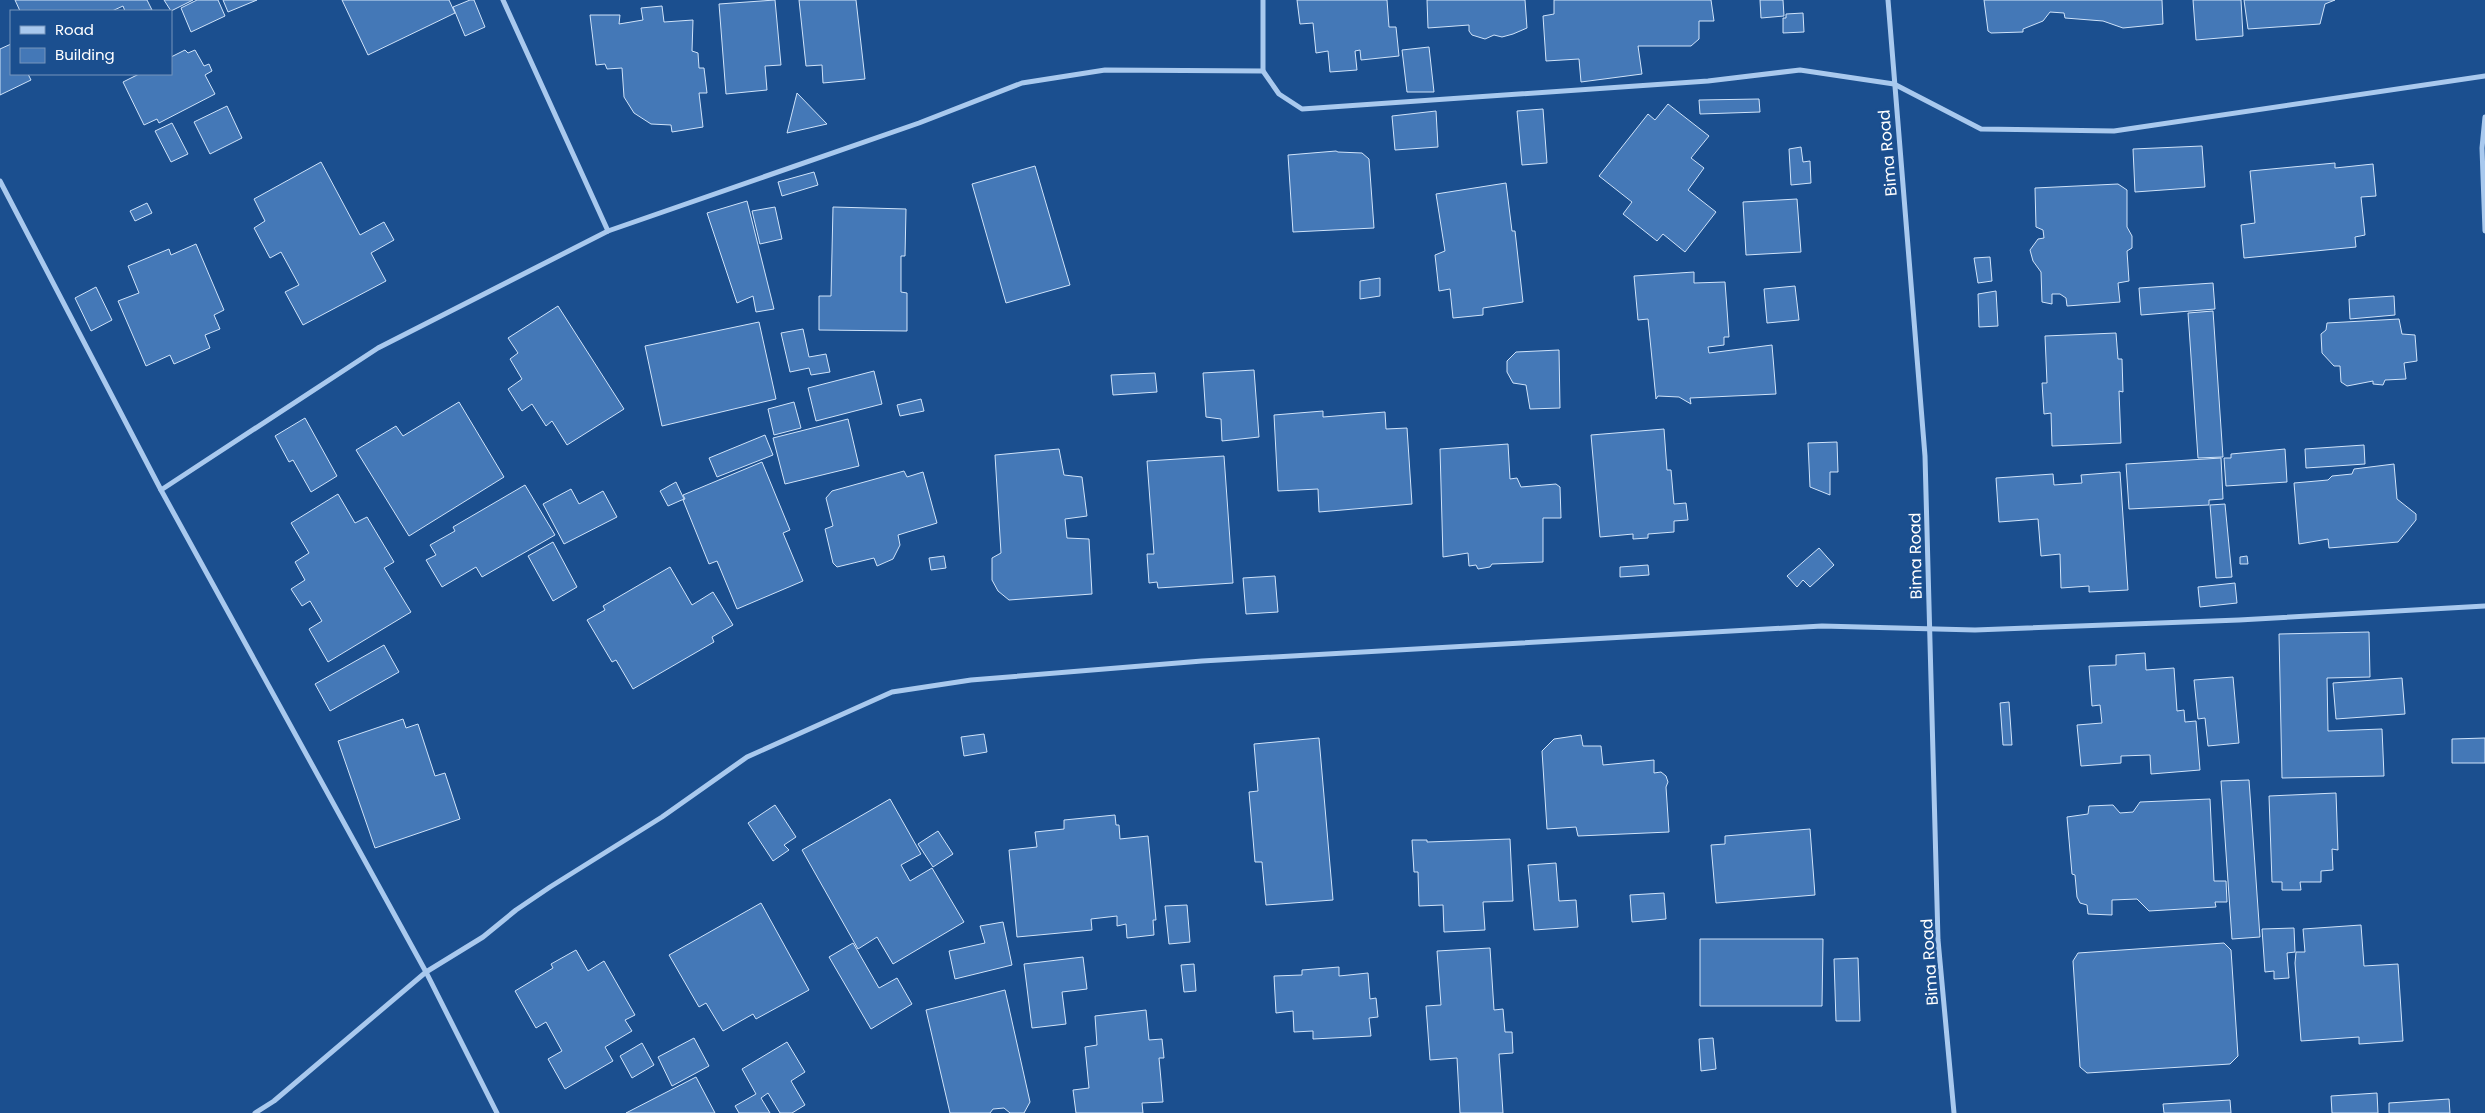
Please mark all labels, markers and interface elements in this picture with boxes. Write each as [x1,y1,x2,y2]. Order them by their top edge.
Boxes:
legend [10,10,172,75]
text: Road [55,19,94,40]
text: Building [55,44,115,65]
street label: Bima Road [1872,109,1903,197]
street label: Bima Road [1903,512,1928,600]
street label: Bima Road [1915,918,1944,1006]

